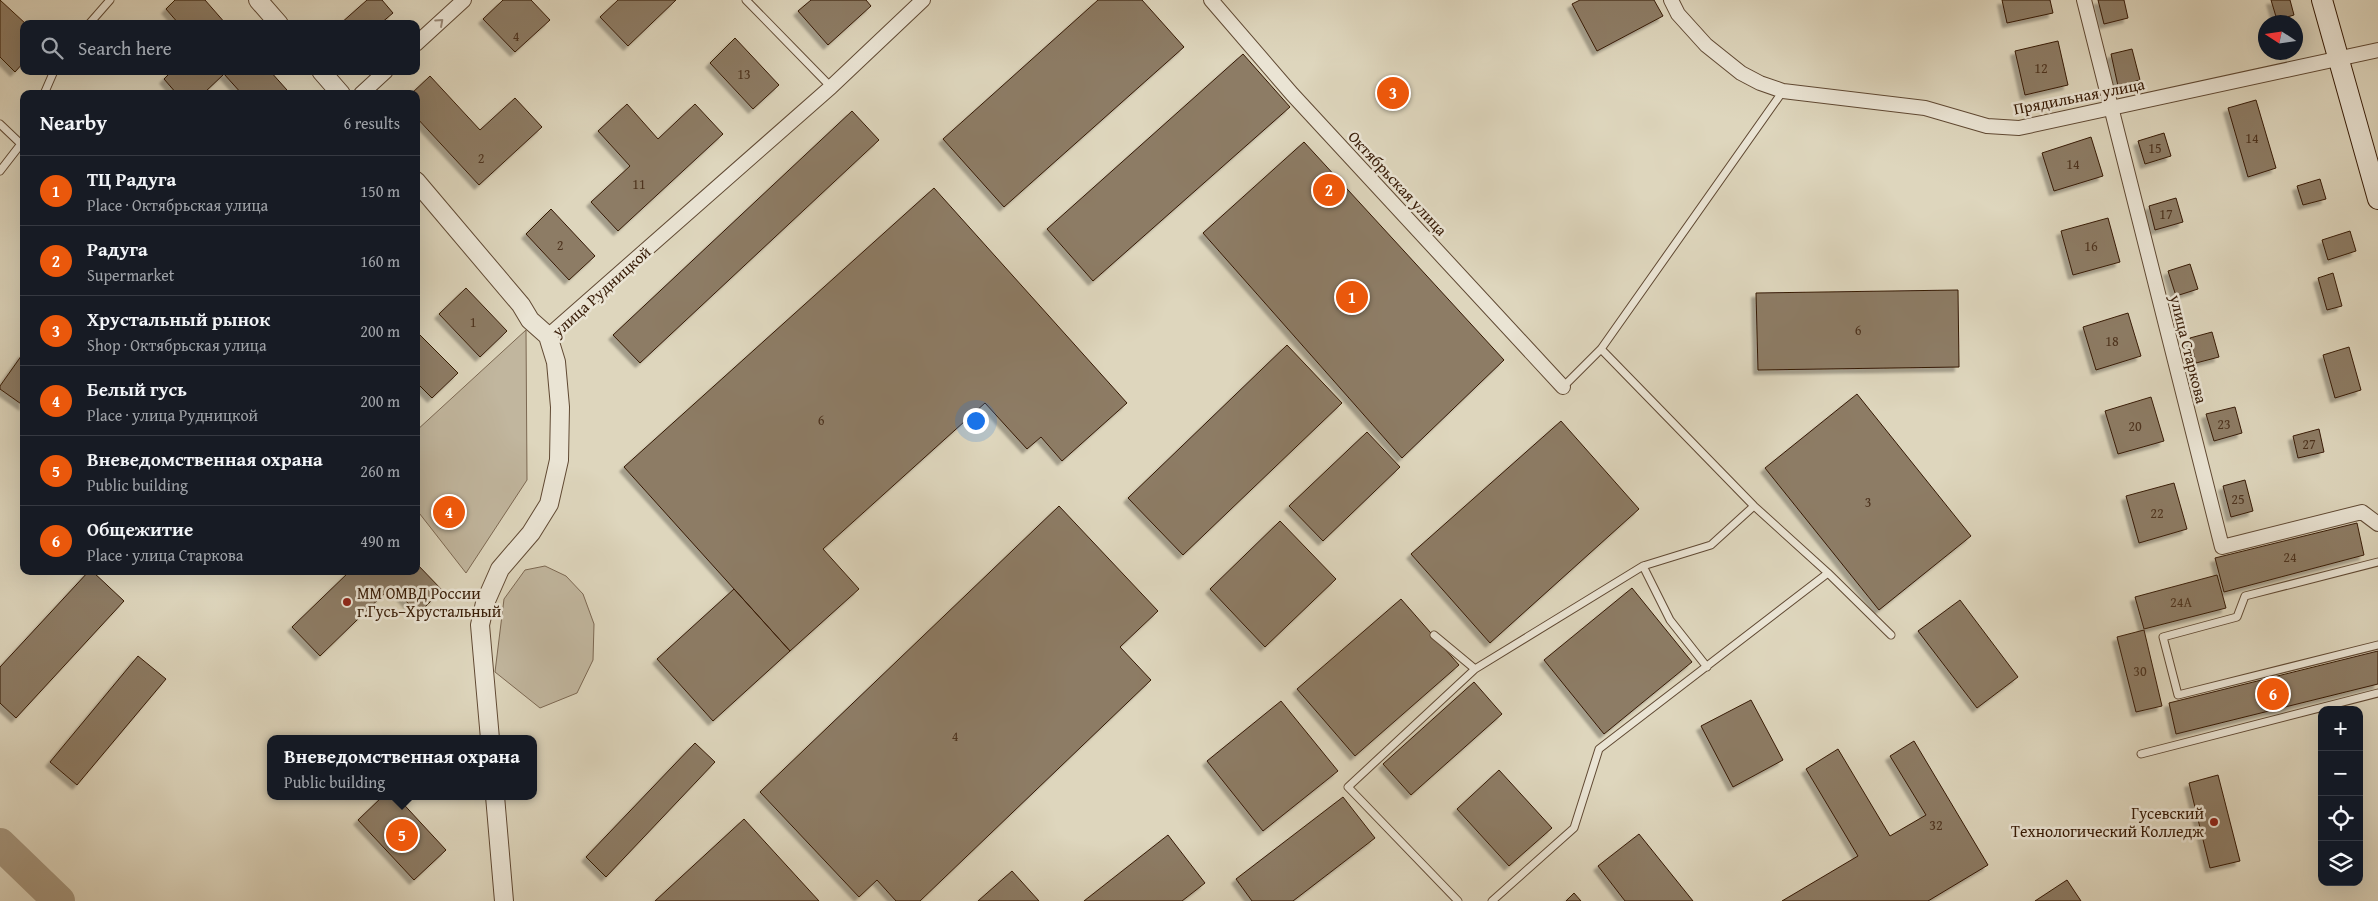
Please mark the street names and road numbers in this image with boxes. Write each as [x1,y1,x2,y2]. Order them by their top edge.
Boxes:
street label: Прядильная улица [2011,71,2147,120]
street label: Октябрьская улица [1343,125,1453,241]
street label: улица Рудницкой [545,240,656,343]
street label: улица Старкова [2164,291,2214,406]

